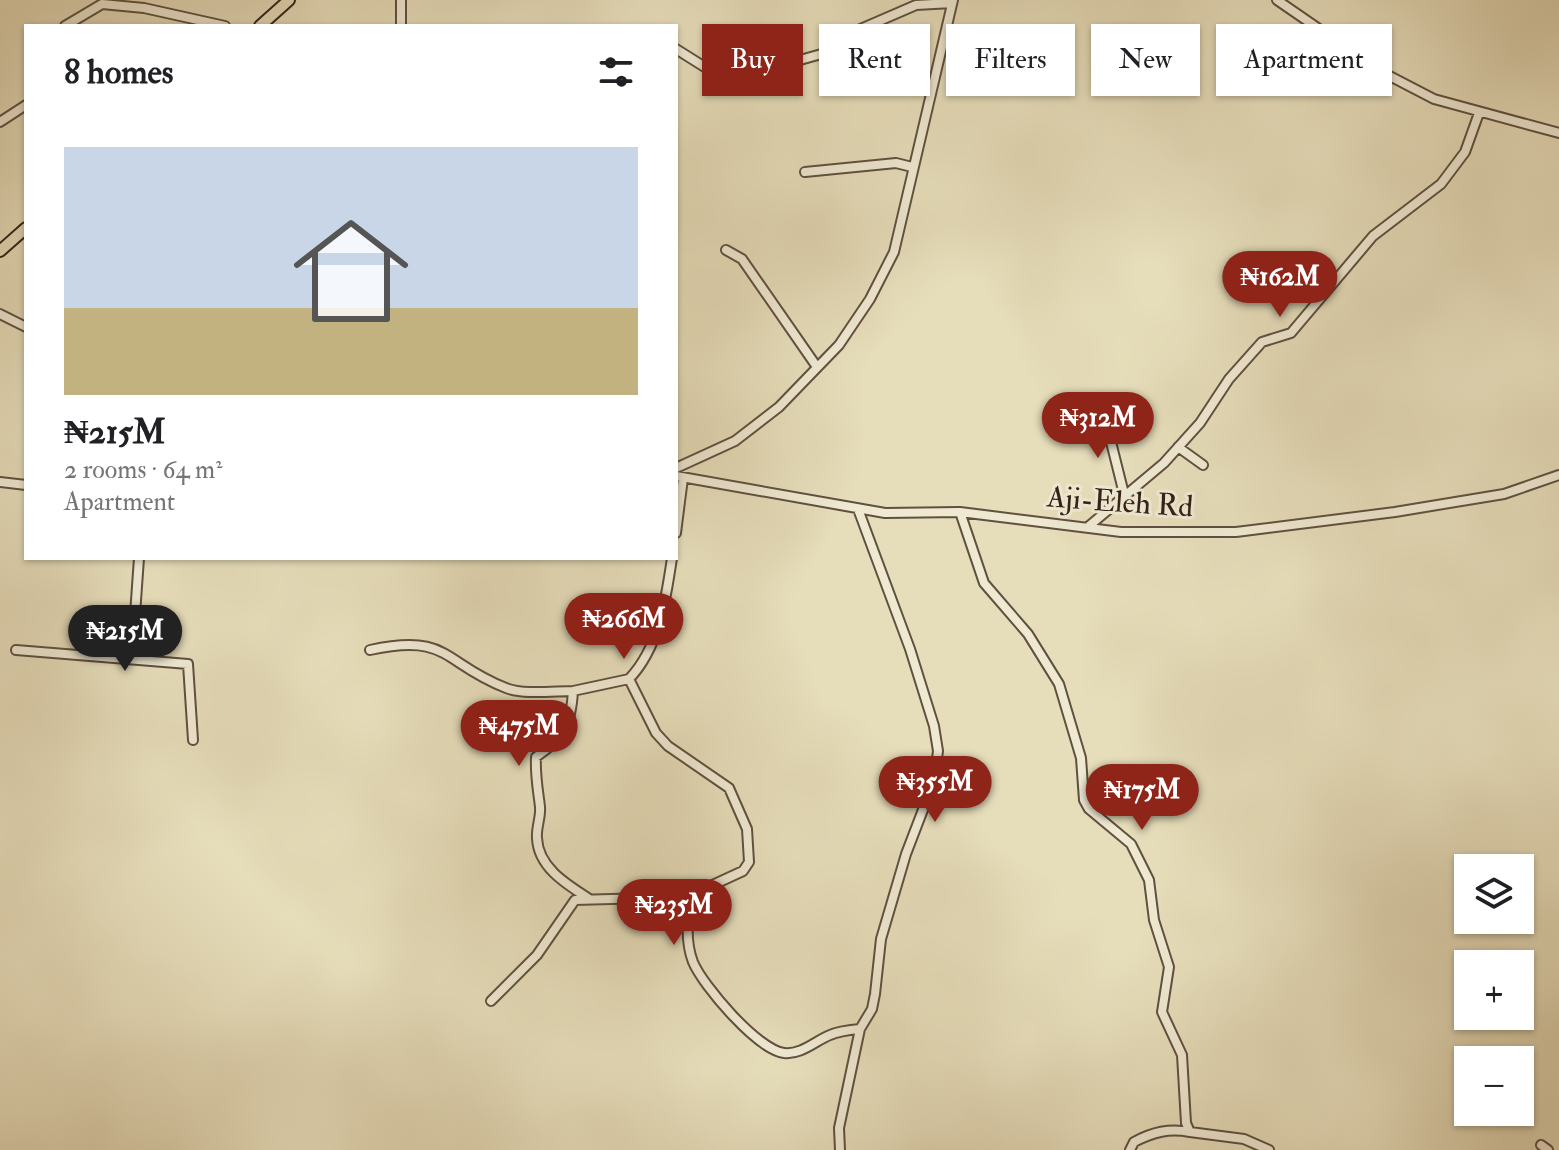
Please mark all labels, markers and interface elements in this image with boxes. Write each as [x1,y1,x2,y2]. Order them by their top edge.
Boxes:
chip: Buy [702,24,803,96]
chip: Rent [819,24,930,96]
chip: Filters [946,24,1075,96]
chip: New [1091,24,1200,96]
chip: Apartment [1216,24,1392,96]
icon: filters [594,50,638,94]
text: 8 homes [64,51,173,94]
icon: home [279,199,423,343]
pin: ₦162M [1224,251,1336,319]
text: ₦162M [1240,261,1320,293]
pin: ₦312M [1042,392,1154,460]
text: ₦312M [1060,402,1136,434]
text: ₦215M [64,411,166,454]
text: 2 rooms · 64 m² [64,454,223,486]
street label: Aji-Eleh Rd [1045,478,1195,526]
text: Apartment [64,486,175,518]
pin: ₦266M [568,593,680,661]
text: ₦266M [582,603,666,635]
pin: ₦215M [69,605,181,673]
text: ₦215M [86,615,164,647]
pin: ₦475M [463,700,575,768]
text: ₦475M [479,710,559,742]
pin: ₦355M [879,756,991,824]
pin: ₦175M [1086,764,1198,832]
text: ₦355M [897,766,973,798]
text: ₦175M [1104,774,1180,806]
map controls [1454,854,1534,1126]
button: layers [1454,854,1534,934]
pin: ₦235M [618,879,730,947]
text: ₦235M [635,889,713,921]
button: + [1454,950,1534,1030]
button: − [1454,1046,1534,1126]

